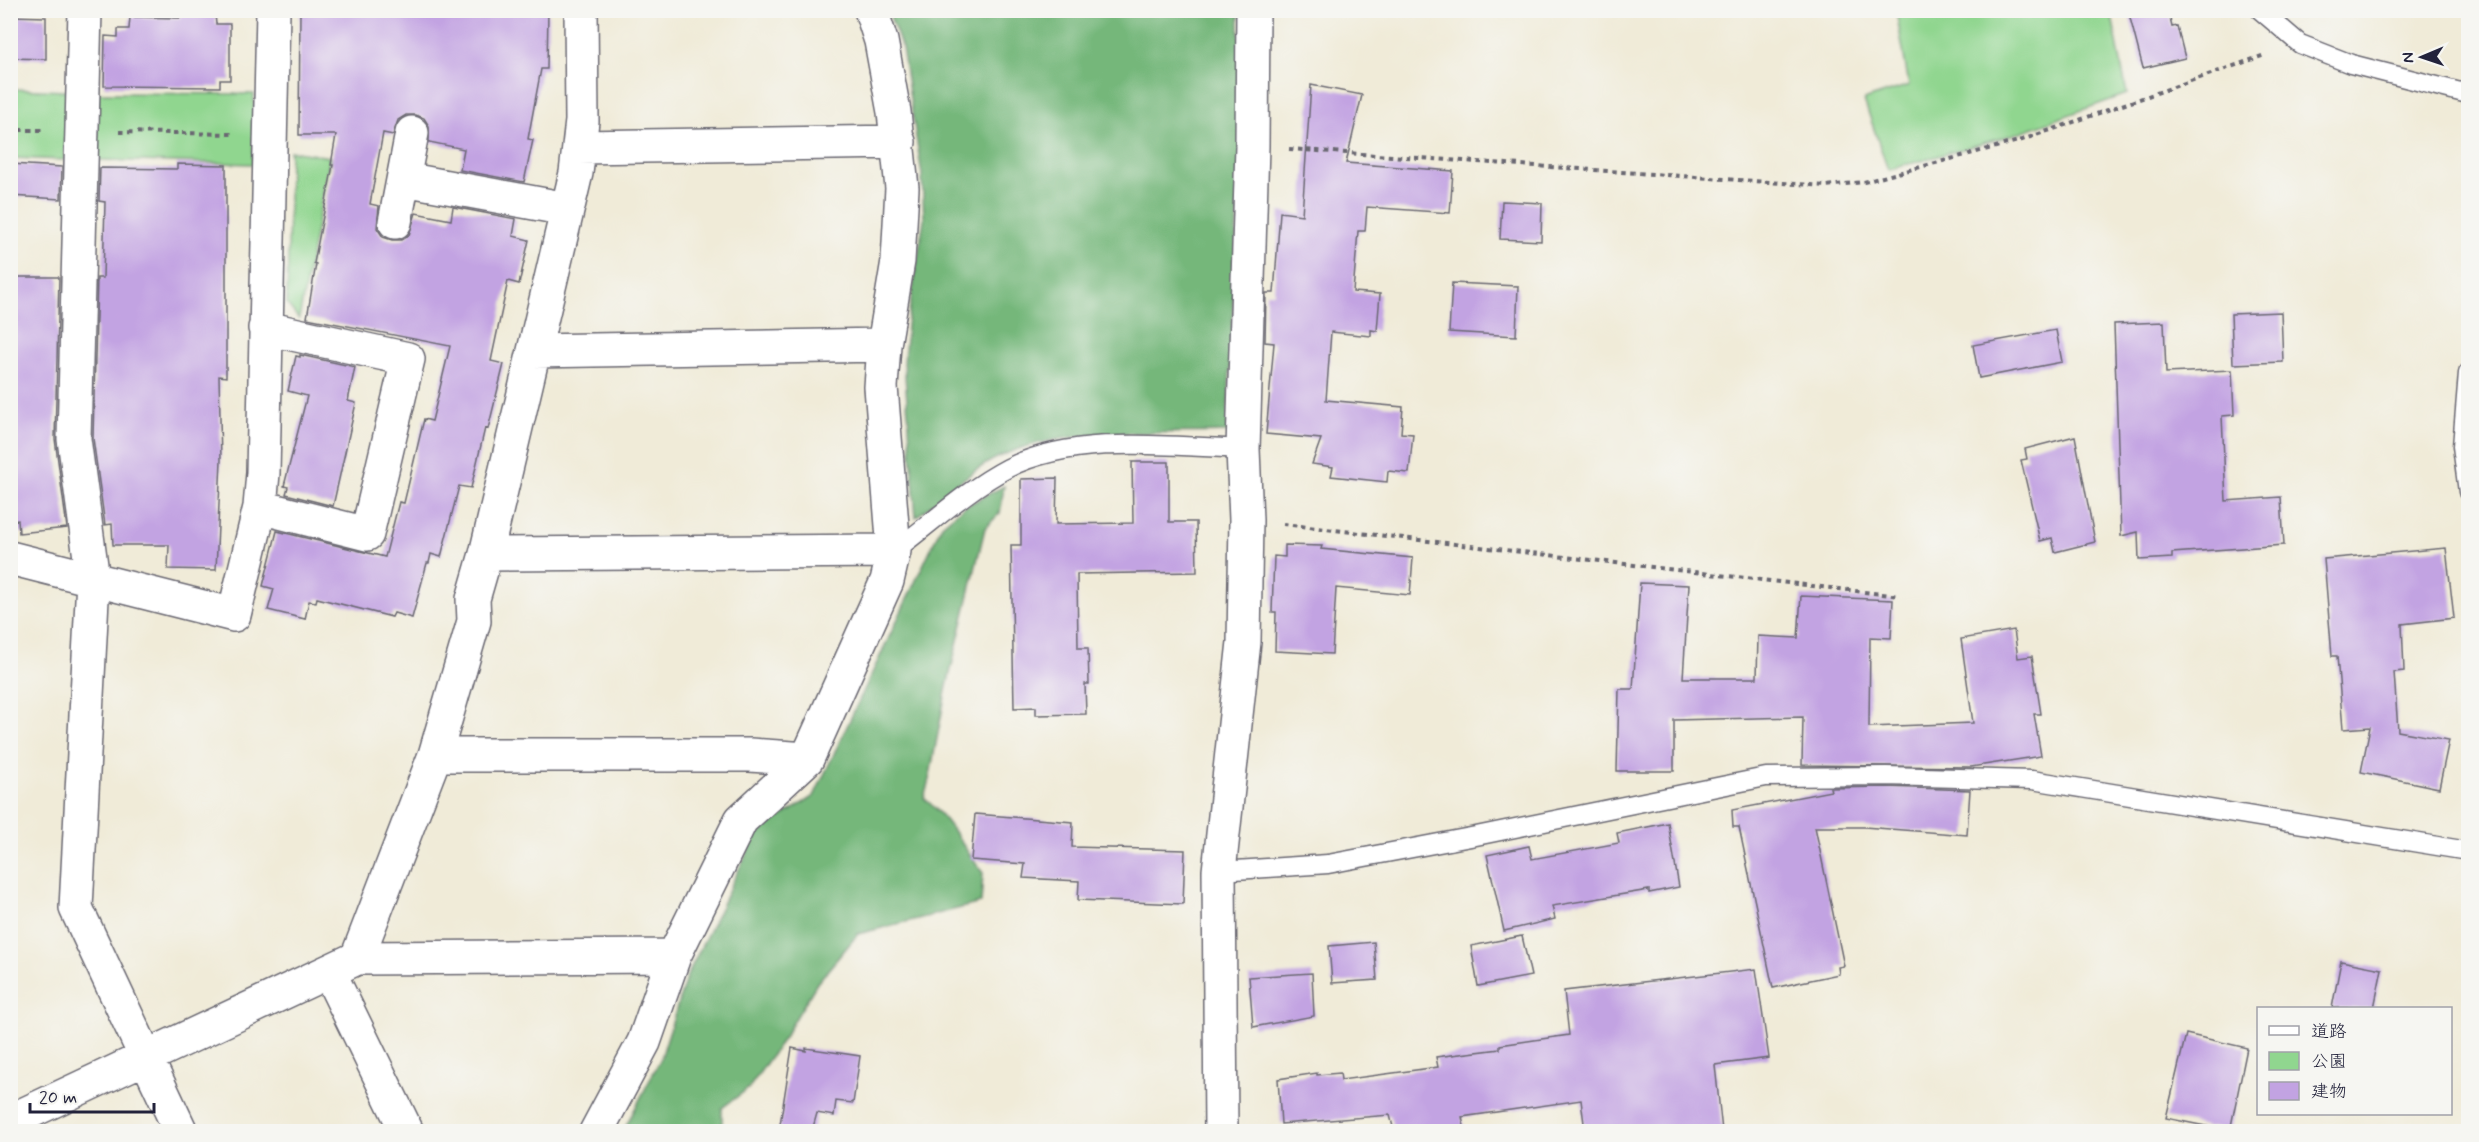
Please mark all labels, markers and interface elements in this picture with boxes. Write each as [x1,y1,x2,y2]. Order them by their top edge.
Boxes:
north arrow [2392,27,2452,87]
text: N [2398,52,2419,63]
legend [2257,1007,2452,1115]
text: 道路 [2311,1020,2347,1044]
text: 公園 [2311,1050,2347,1074]
scale bar [30,1076,154,1114]
text: 建物 [2311,1080,2347,1104]
text: 20 m [39,1086,77,1110]

